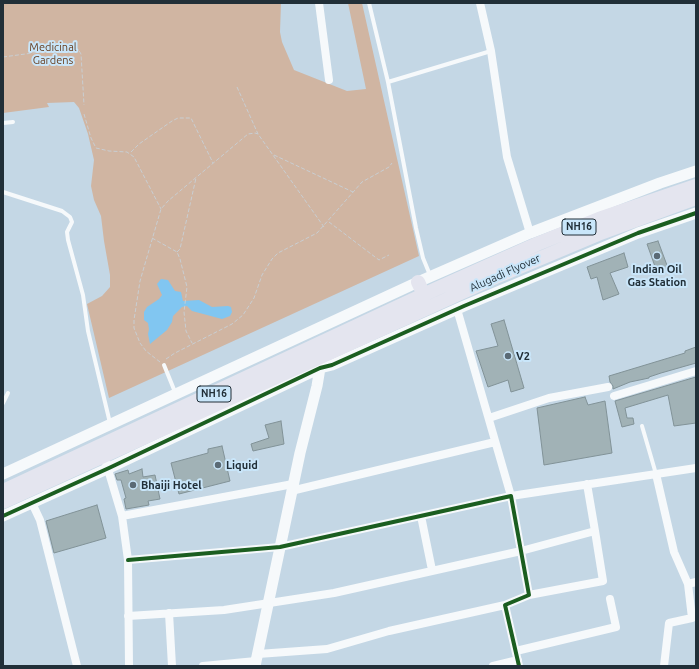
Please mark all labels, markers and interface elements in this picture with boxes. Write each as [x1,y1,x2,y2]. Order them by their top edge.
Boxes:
park label: Medicinal Gardens [29,40,77,66]
road number: NH16 [562,219,596,235]
marker: Indian Oil Gas Station [652,251,662,261]
street label: Alugadi Flyover [468,252,542,294]
place label: Indian Oil Gas Station [627,262,687,288]
place label: V2 [516,349,530,363]
marker: V2 [503,351,513,361]
road number: NH16 [197,386,231,402]
place label: Liquid [226,458,258,472]
marker: Liquid [213,460,223,470]
place label: Bhaiji Hotel [141,478,202,492]
marker: Bhaiji Hotel [128,480,138,490]

